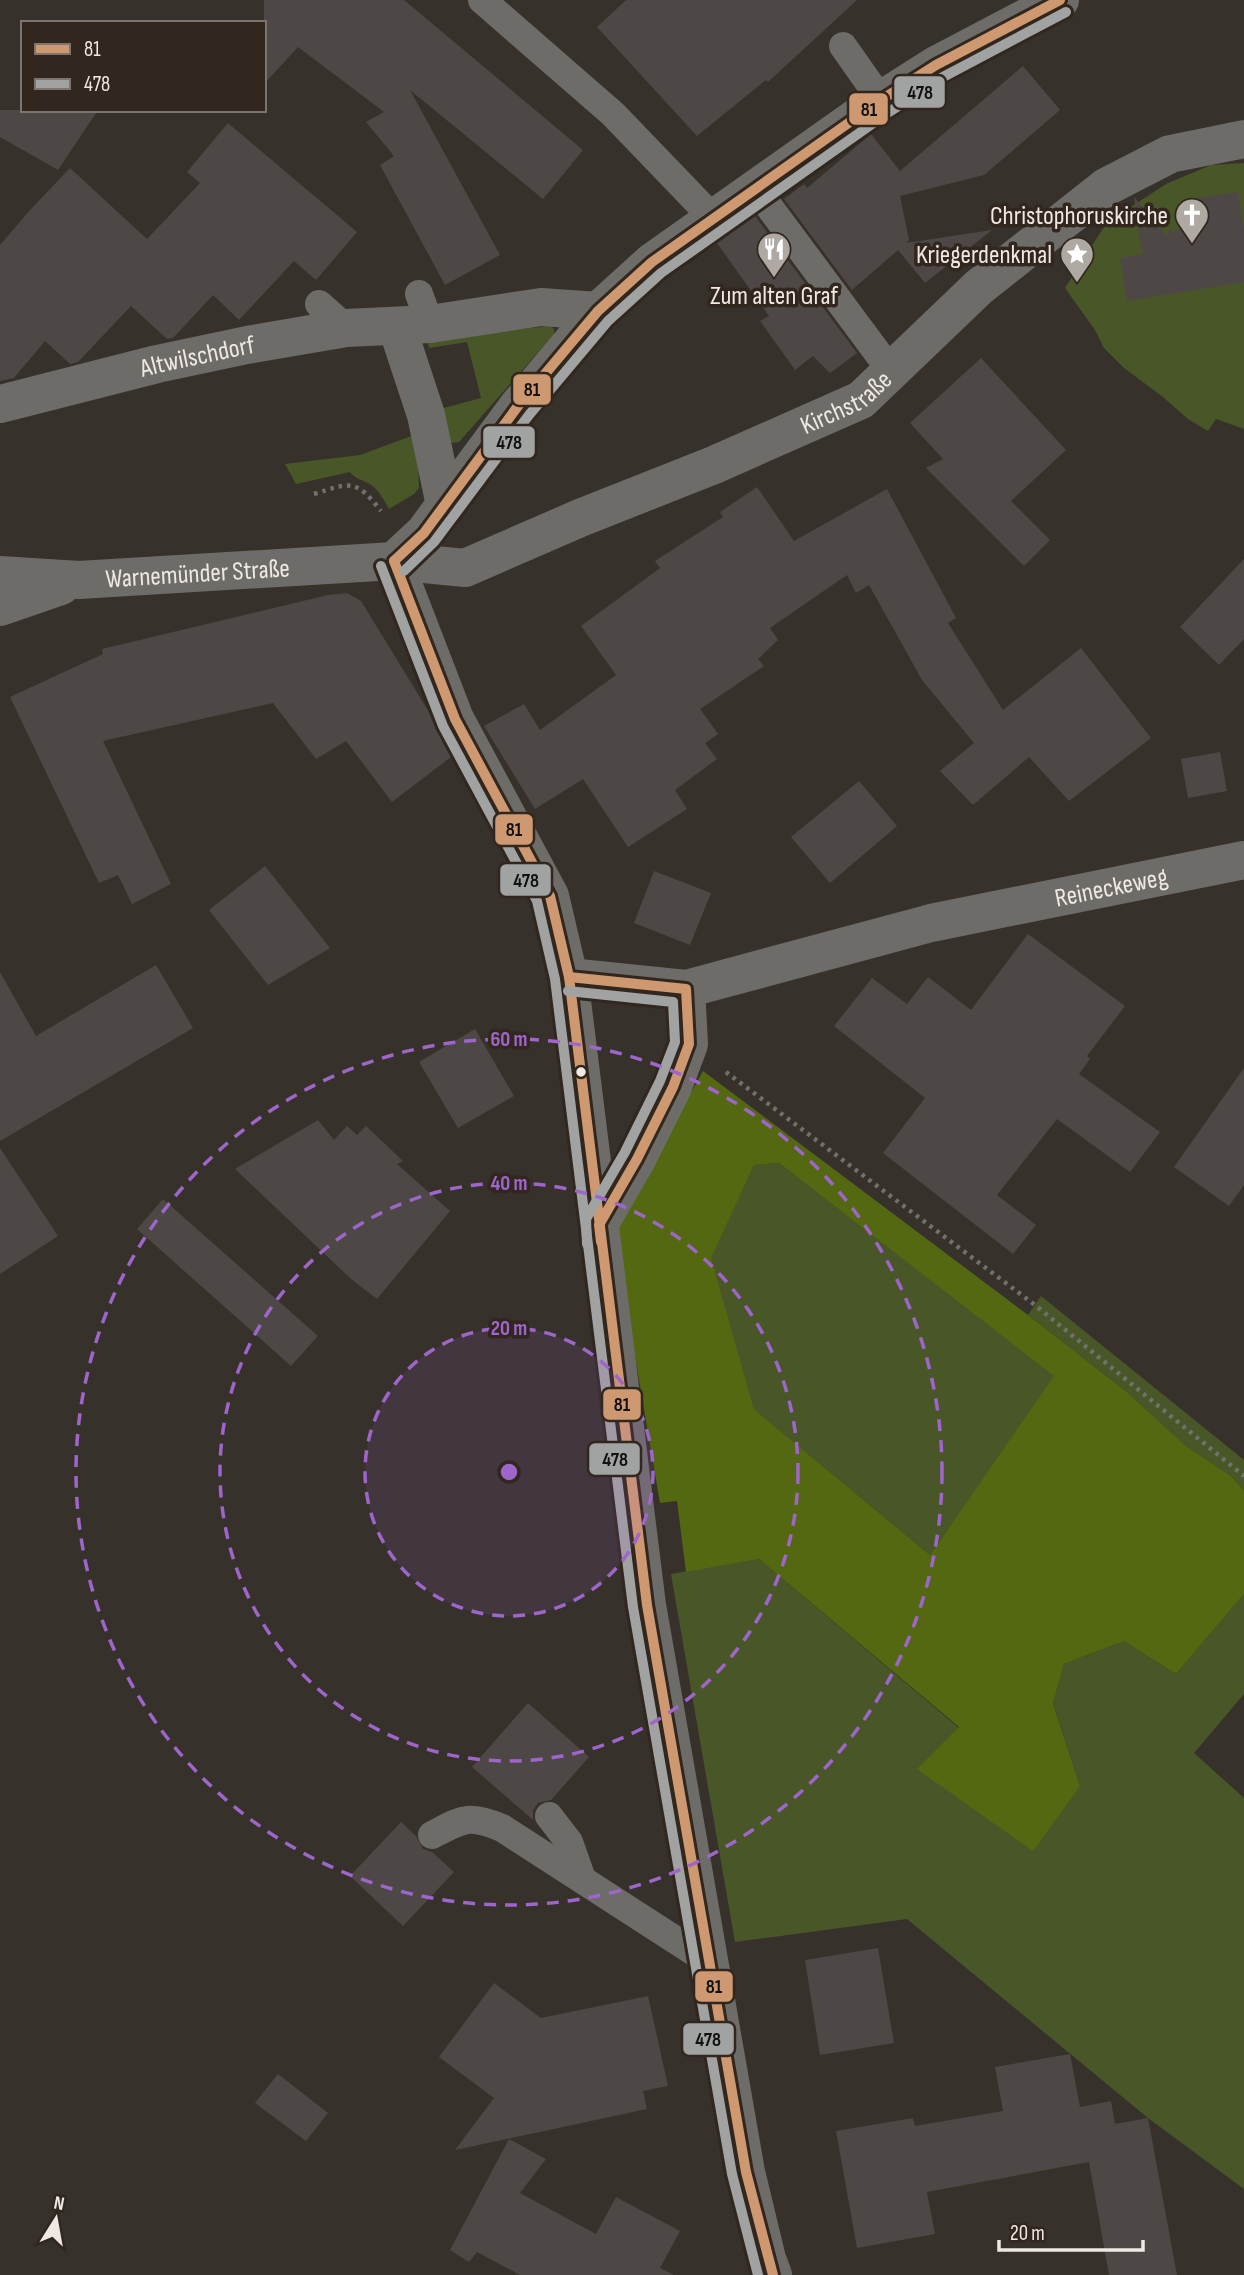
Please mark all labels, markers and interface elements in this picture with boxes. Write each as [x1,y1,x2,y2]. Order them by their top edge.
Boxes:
legend [21,21,266,112]
text: 81 [84,37,101,62]
text: 478 [84,72,110,97]
line badge: 478 [893,75,946,109]
text: 478 [907,82,933,105]
line badge: 81 [848,92,889,126]
text: 81 [861,99,878,122]
church icon: Christophoruskirche [1173,196,1211,245]
place label: Christophoruskirche [990,201,1168,232]
restaurant icon: Zum alten Graf [755,230,793,279]
place icon: Kriegerdenkmal [1058,235,1096,284]
place label: Kriegerdenkmal [916,240,1052,271]
place label: Zum alten Graf [710,281,839,312]
street label: Altwilschdorf [136,330,257,385]
street label: Kirchstraße [796,365,899,442]
line badge: 81 [512,373,552,406]
text: 81 [524,379,541,402]
line badge: 478 [482,425,536,459]
text: 478 [496,432,522,455]
street label: Warnemünder Straße [105,553,291,595]
line badge: 81 [494,813,534,846]
text: 81 [506,819,523,842]
street label: Reineckeweg [1052,862,1170,915]
line badge: 478 [499,863,552,897]
text: 478 [513,870,539,893]
text: 60 m [490,1027,528,1052]
unlabelled marker [574,1065,588,1079]
text: 40 m [491,1171,527,1196]
text: 20 m [491,1316,527,1341]
line badge: 81 [602,1388,642,1421]
text: 81 [614,1394,631,1417]
line badge: 478 [588,1442,641,1476]
text: 478 [602,1449,628,1472]
centre of rings [497,1460,521,1484]
line badge: 81 [694,1970,734,2003]
text: 81 [706,1976,723,1999]
line badge: 478 [682,2022,735,2056]
text: 478 [695,2029,721,2052]
north arrow [21,2184,91,2254]
text: N [52,2192,66,2216]
scale bar [999,2208,1142,2252]
text: 20 m [1010,2221,1045,2246]

